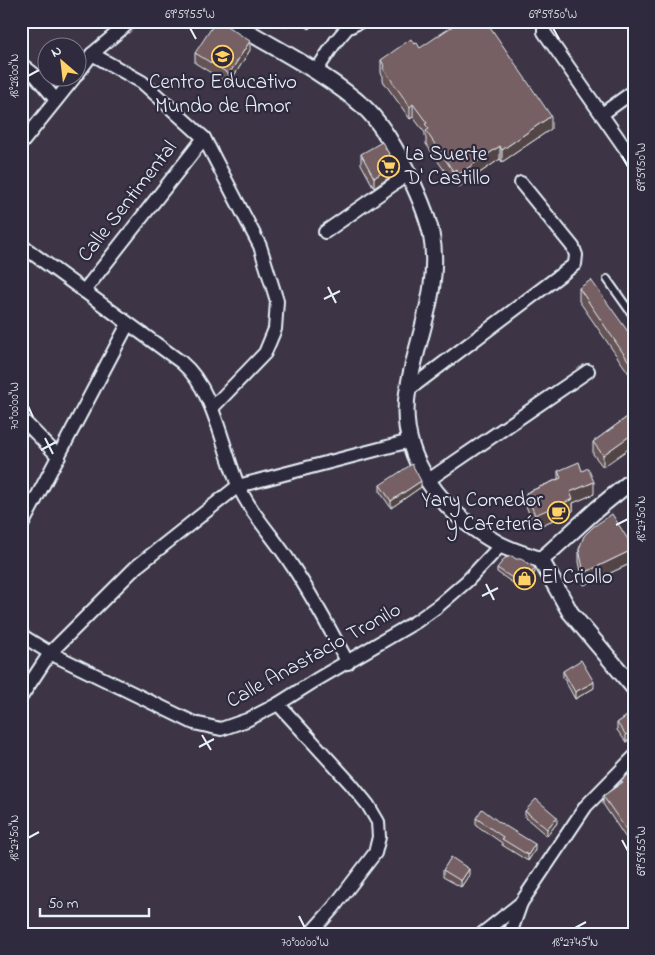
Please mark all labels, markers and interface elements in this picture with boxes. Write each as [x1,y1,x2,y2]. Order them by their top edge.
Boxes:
text: 69°59'55"W [165,6,215,24]
text: 69°59'50"W [529,6,577,24]
north arrow [38,38,88,88]
text: N [47,40,66,63]
school or university icon: Centro Educativo Mundo de Amor [211,44,235,68]
text: 18°28'00"N [6,54,24,98]
place label: Centro Educativo Mundo de Amor [149,68,297,122]
street label: Calle Sentimental [71,135,185,269]
place label: La Suerte D' Castillo [404,140,490,194]
text: 69°59'50"W [633,143,651,191]
supermarket icon: La Suerte D' Castillo [377,155,401,179]
text: 70°00'00"W [6,382,24,430]
place label: Yary Comedor y Cafetería [421,486,543,542]
text: 18°27'50"N [633,496,651,542]
cafe icon: Yary Comedor y Cafetería [547,501,571,525]
place label: El Criollo [541,563,613,593]
shop icon: El Criollo [513,566,537,590]
street label: Calle Anastacio Tronilo [221,595,407,717]
text: 18°27'50"N [6,815,24,861]
text: 69°59'55"W [633,826,651,876]
scale bar [40,885,149,917]
text: 50 m [48,893,79,915]
text: 70°00'00"W [281,934,329,952]
text: 18°27'45"N [552,934,598,952]

